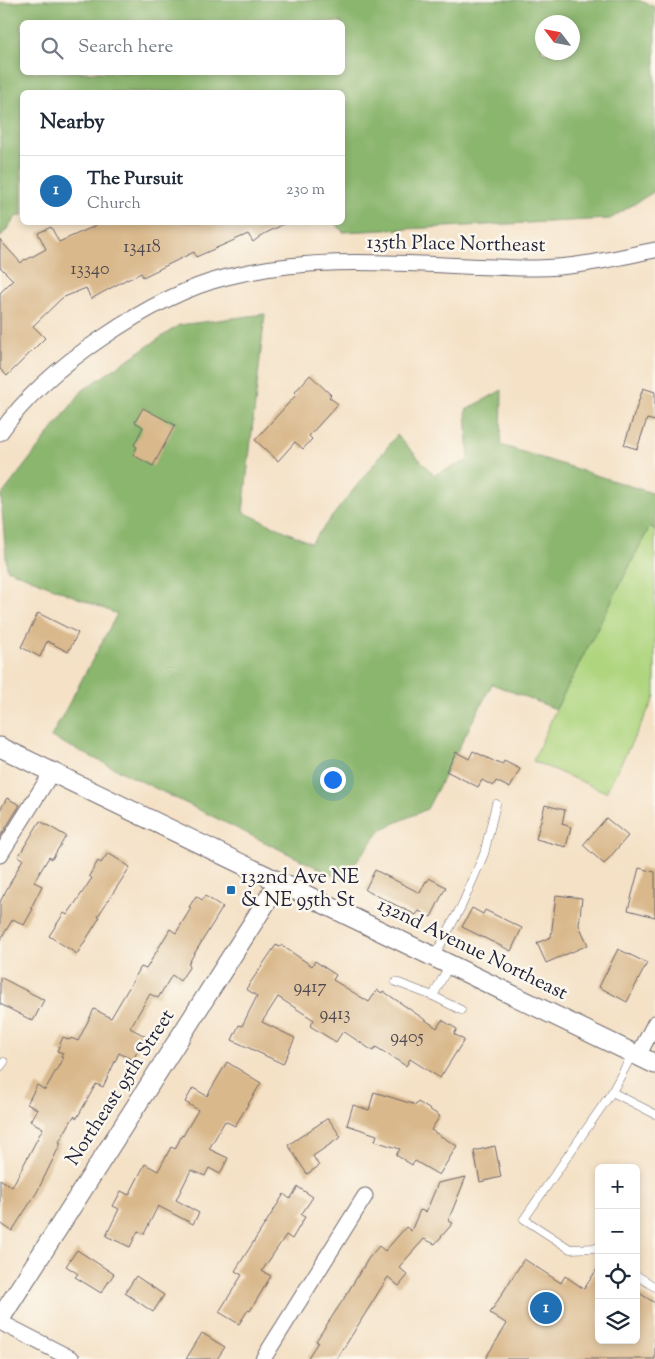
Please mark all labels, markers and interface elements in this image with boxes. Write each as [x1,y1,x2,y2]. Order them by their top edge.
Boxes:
north arrow [535,15,580,60]
search box [20,20,345,75]
icon: search [38,34,66,62]
text: Search here [78,34,173,61]
text: Nearby [40,108,105,138]
text: The Pursuit [87,166,183,193]
text: 1 [53,179,59,202]
text: 230 m [286,179,325,202]
text: Church [87,193,141,216]
street label: 135th Place Northeast [366,229,546,261]
house number: 13418 [123,235,161,261]
house number: 13340 [70,257,110,283]
your location [320,767,346,793]
place label: 132nd Ave NE & NE 95th St [241,864,359,916]
marker: 132nd Ave NE & NE 95th St [225,884,237,896]
street label: 132nd Avenue Northeast [372,891,572,1009]
house number: 9417 [294,975,326,1001]
house number: 9413 [319,1002,351,1028]
street label: Northeast 95th Street [59,1004,183,1172]
house number: 9405 [390,1025,424,1051]
map controls [595,1164,640,1344]
button: + [595,1164,640,1209]
button: − [595,1209,640,1254]
button: locate [595,1254,640,1299]
pin: 1 [530,1289,562,1327]
button: layers [595,1299,640,1344]

